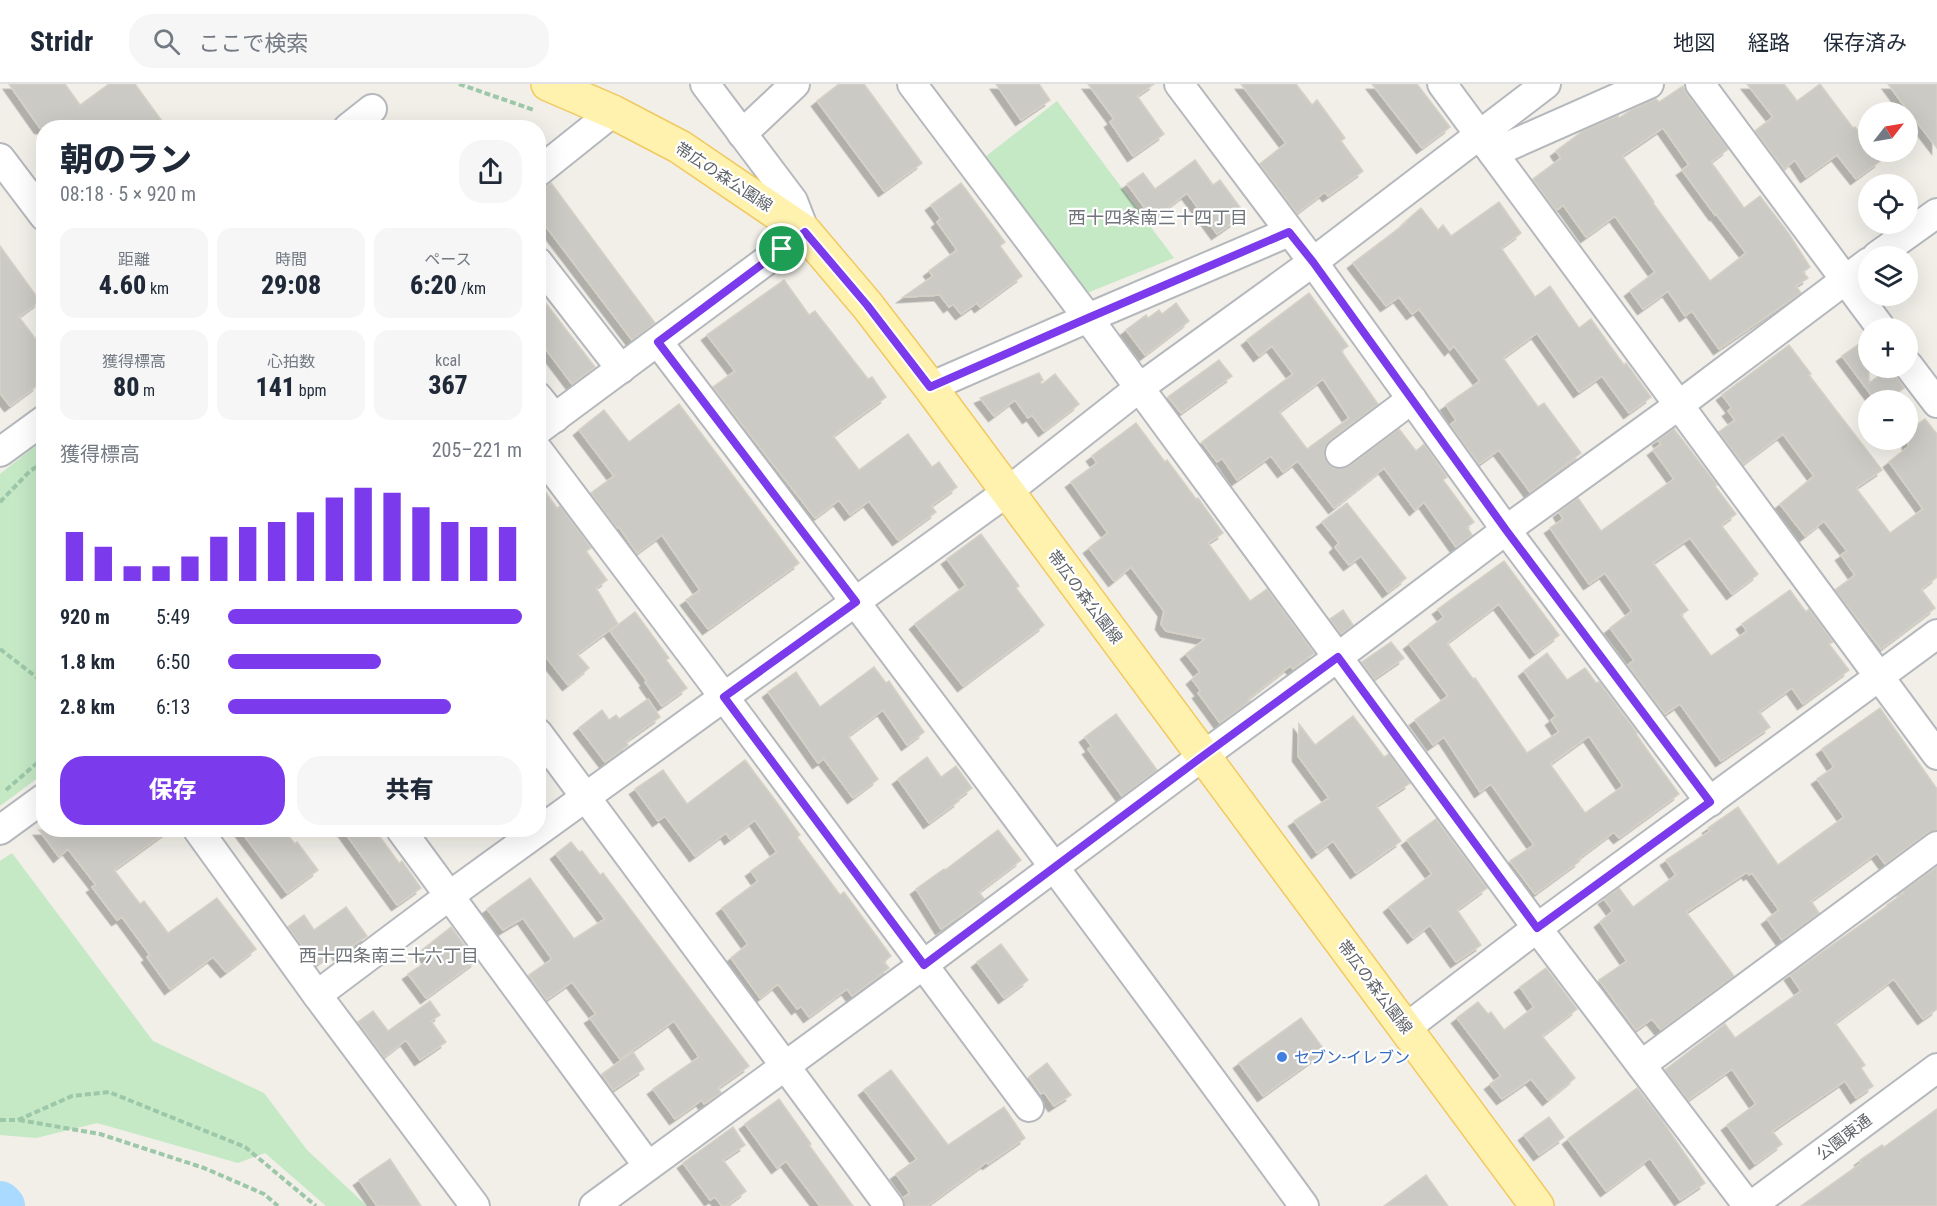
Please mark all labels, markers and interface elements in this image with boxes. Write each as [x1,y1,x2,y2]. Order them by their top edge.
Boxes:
search box [129,14,549,68]
text: Stridr [30,25,93,58]
icon: search [150,25,183,58]
text: ここで検索 [198,31,308,56]
text: 地図 [1673,31,1715,55]
text: 経路 [1748,31,1790,55]
text: 保存済み [1823,31,1907,55]
north arrow [1858,102,1918,162]
map controls [1858,102,1918,450]
street label: 帯広の森公園線 [672,139,776,215]
text: 朝のラン [60,140,192,179]
button: share [459,140,522,203]
button: locate [1858,174,1918,234]
text: 08:18 · 5 × 920 m [60,182,196,206]
district label: 西十四条南三十四丁目 [1068,207,1248,228]
pin [756,223,807,274]
icon: arrive [765,232,798,265]
button: layers [1858,246,1918,306]
text: 距離 [118,250,150,269]
text: 時間 [275,250,307,269]
text: ペース [424,250,472,269]
text: 4.60 [99,270,146,300]
text: 29:08 [261,270,321,300]
text: 6:20 [410,270,457,300]
text: km [146,279,169,298]
text: /km [457,279,486,298]
button: + [1858,318,1918,378]
text: kcal [435,351,461,370]
text: 獲得標高 [102,352,166,371]
text: 心拍数 [267,352,315,371]
text: 367 [428,370,468,400]
text: 80 [113,372,139,402]
text: 141 [255,372,295,402]
text: m [139,381,155,400]
text: bpm [295,381,327,400]
button: − [1858,390,1918,450]
text: 205–221 m [432,438,522,462]
text: 獲得標高 [60,442,140,466]
street label: 帯広の森公園線 [1044,547,1126,647]
text: 920 m [60,605,110,629]
text: 5:49 [156,605,190,629]
text: 1.8 km [60,650,115,674]
text: 6:50 [156,650,190,674]
text: 2.8 km [60,695,115,719]
text: 6:13 [156,695,190,719]
button: 保存 [60,756,285,825]
button: 共有 [297,756,522,825]
street label: 帯広の森公園線 [1334,937,1416,1037]
district label: 西十四条南三十六丁目 [299,945,479,966]
place label: セブン-イレブン [1294,1048,1410,1067]
marker: セブン-イレブン [1275,1050,1289,1064]
street label: 公園東通 [1813,1110,1875,1164]

